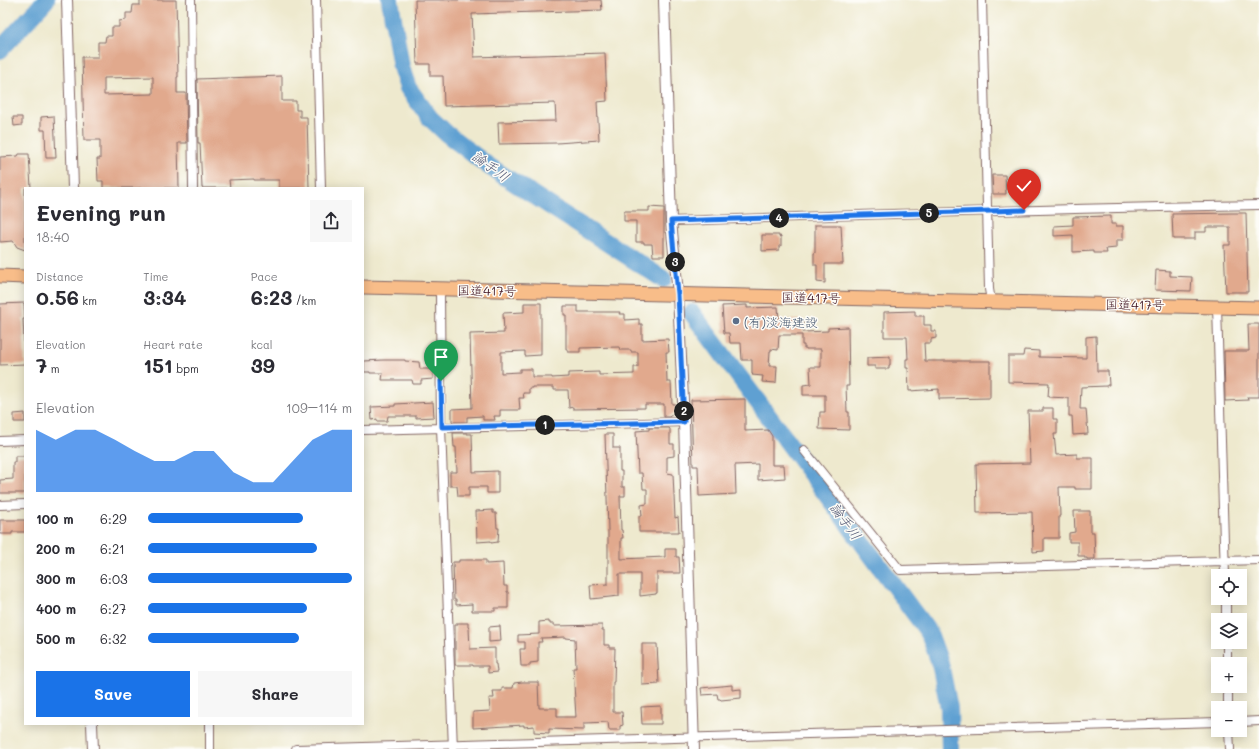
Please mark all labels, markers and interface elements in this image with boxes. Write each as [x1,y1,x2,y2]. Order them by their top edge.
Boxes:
water label: 論手川 [468,146,514,186]
pin [1007,169,1041,210]
icon: check [1013,175,1035,197]
text: Evening run [36,198,166,227]
button: share [310,200,352,242]
pin: 5 [919,203,939,223]
text: 5 [926,205,932,220]
pin: 4 [769,208,789,228]
text: 4 [776,210,782,225]
text: 18:40 [36,228,69,245]
pin: 3 [665,252,685,272]
text: 3 [672,254,678,269]
text: Distance [36,269,83,284]
text: Time [143,269,168,284]
text: Pace [251,269,278,284]
street label: 国道417号 [457,281,517,299]
text: 0.56 [36,284,79,310]
text: 3:34 [143,284,186,310]
text: 6:23 [251,284,292,310]
street label: 国道417号 [781,288,841,306]
text: km [79,293,97,308]
text: /km [292,293,316,308]
street label: 国道417号 [1105,295,1165,313]
place label: (有)淡海建設 [744,313,818,330]
marker: (有)淡海建設 [731,316,741,326]
text: Elevation [36,337,85,352]
text: Heart rate [143,337,203,352]
text: kcal [251,337,273,352]
pin [424,340,458,381]
icon: arrive [430,346,452,368]
text: 7 [36,352,47,378]
text: 151 [143,352,173,378]
text: 39 [251,352,275,378]
text: m [47,361,59,376]
text: bpm [173,361,199,376]
text: Elevation [36,399,94,416]
text: 109–114 m [286,399,352,416]
pin: 2 [674,401,694,421]
text: 2 [681,403,687,418]
pin: 1 [535,415,555,435]
text: 1 [543,417,547,432]
water label: 論手川 [826,498,866,544]
text: 100 m [36,510,73,527]
text: 6:29 [100,510,127,527]
text: 200 m [36,540,75,557]
text: 6:21 [100,540,125,557]
map controls [1211,569,1247,737]
button: locate [1211,569,1247,605]
text: 300 m [36,570,76,587]
text: 6:03 [100,570,128,587]
text: 400 m [36,600,76,617]
text: 6:27 [100,600,126,617]
button: layers [1211,613,1247,649]
text: 500 m [36,630,75,647]
text: 6:32 [100,630,127,647]
button: + [1211,657,1247,693]
button: Save [36,671,190,717]
button: Share [198,671,352,717]
button: − [1211,701,1247,737]

